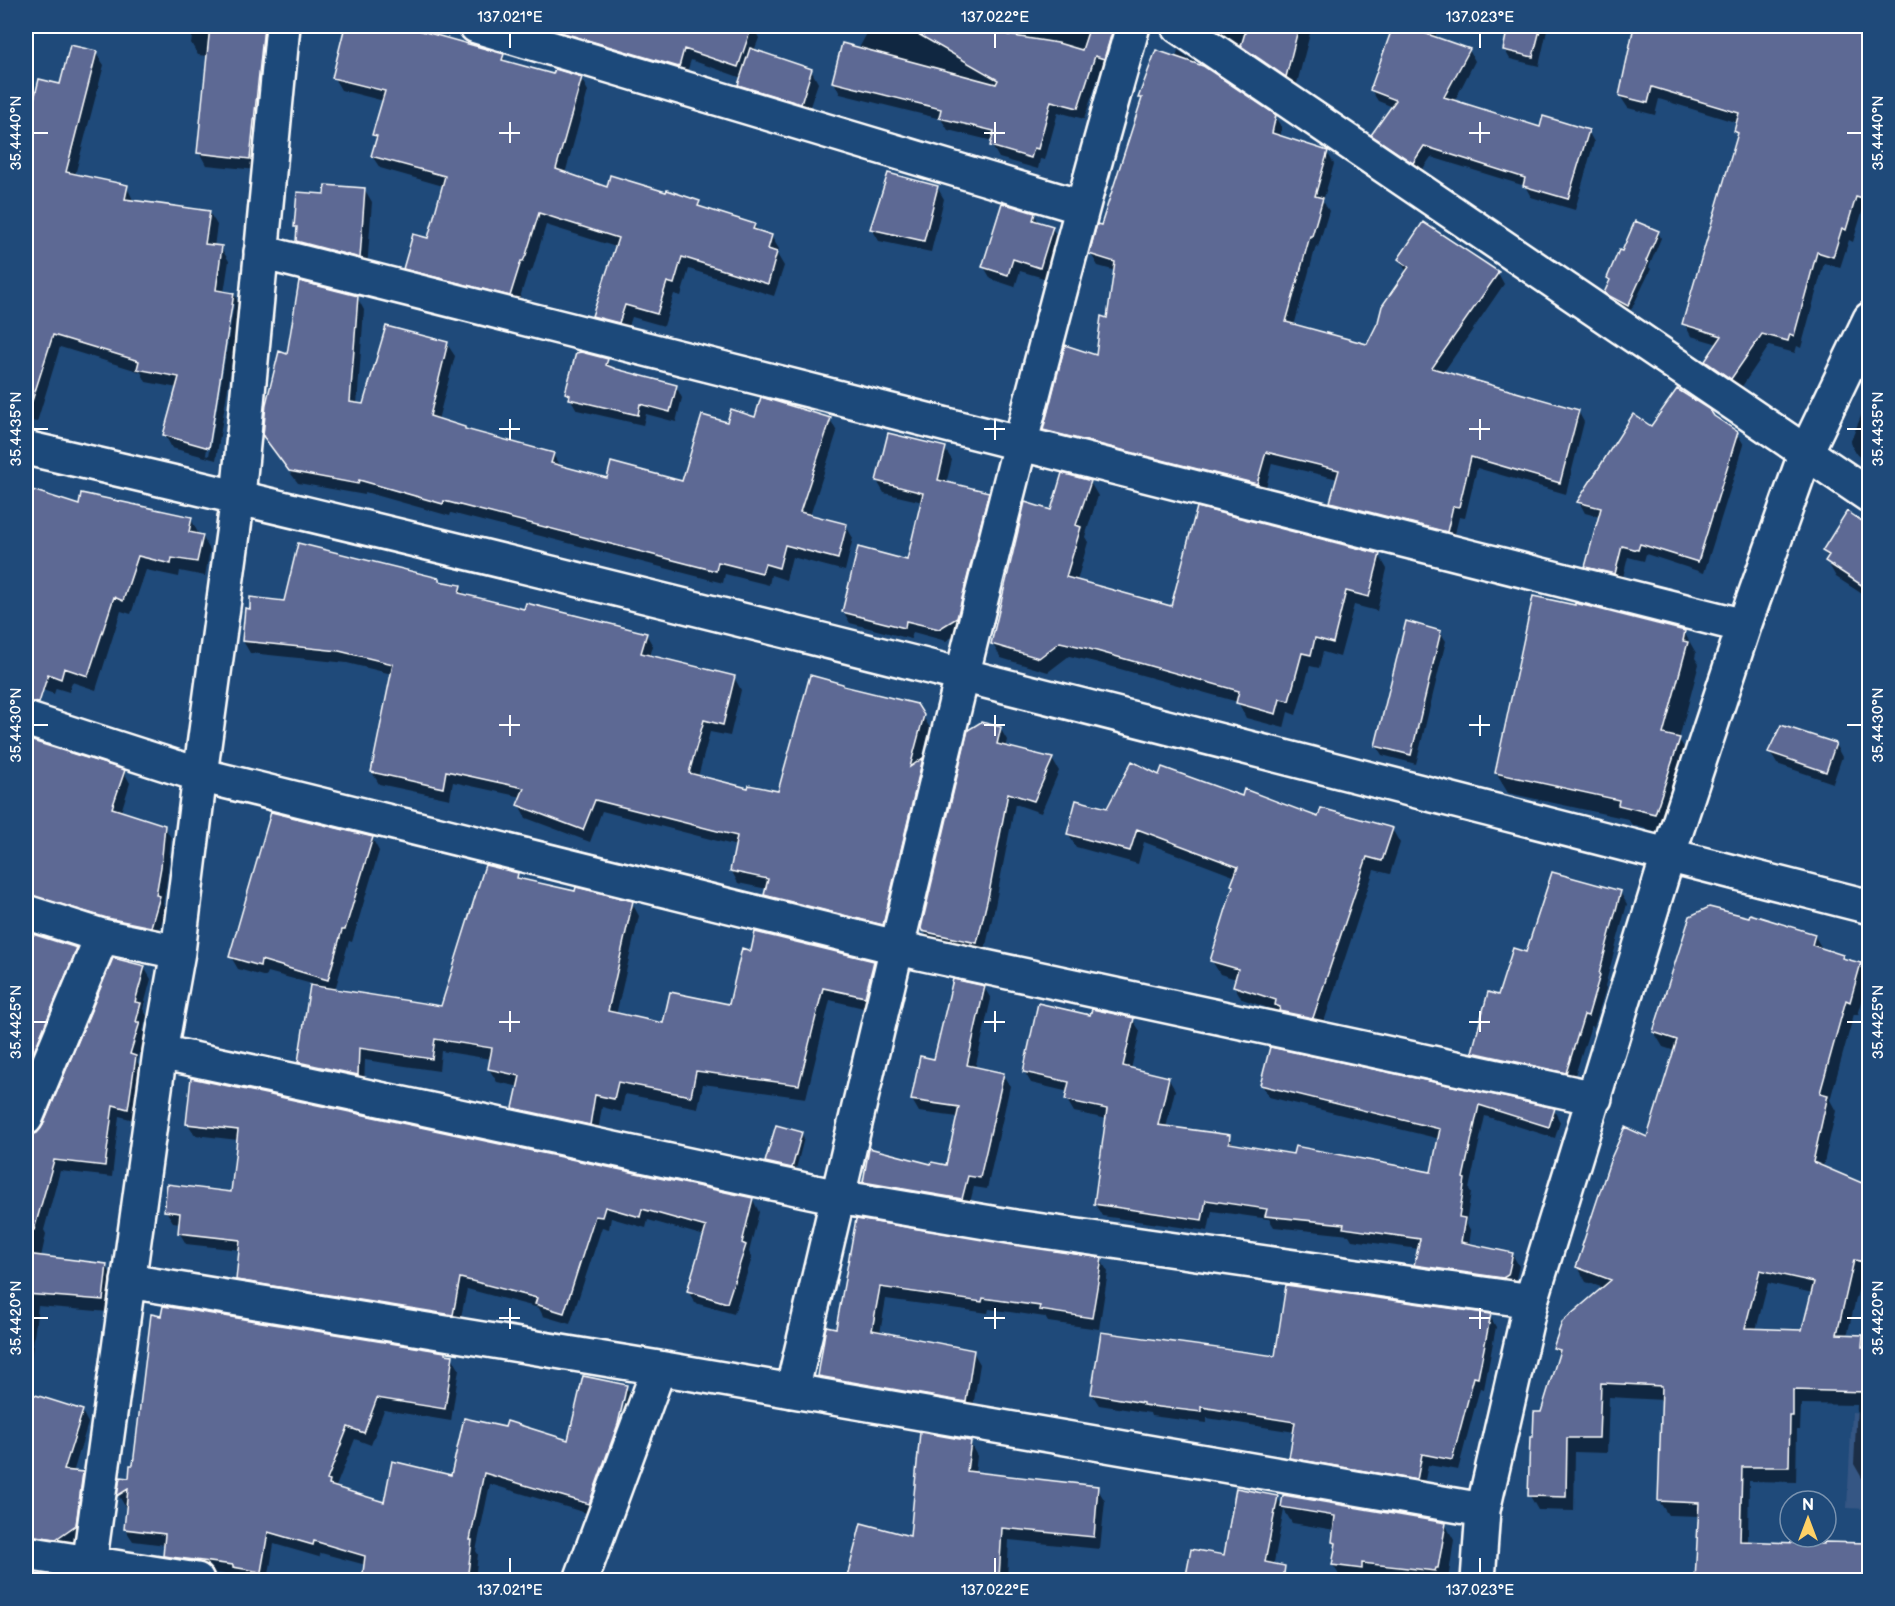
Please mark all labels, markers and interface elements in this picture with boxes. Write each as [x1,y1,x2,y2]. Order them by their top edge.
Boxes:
text: 137.021°E [477,8,543,27]
text: 137.022°E [961,8,1029,27]
text: 137.023°E [1446,8,1514,27]
text: 35.4440°N [7,95,26,171]
text: 35.4440°N [1869,95,1888,171]
text: 35.4435°N [7,392,26,466]
text: 35.4435°N [1869,392,1888,466]
text: 35.4430°N [7,687,26,763]
text: 35.4430°N [1869,687,1888,763]
text: 35.4425°N [7,985,26,1059]
text: 35.4425°N [1869,985,1888,1059]
text: 35.4420°N [7,1281,26,1355]
text: 35.4420°N [1869,1281,1888,1355]
north arrow [1778,1489,1838,1549]
text: N [1802,1496,1814,1515]
text: 137.021°E [477,1581,543,1600]
text: 137.022°E [961,1581,1029,1600]
text: 137.023°E [1446,1581,1514,1600]

